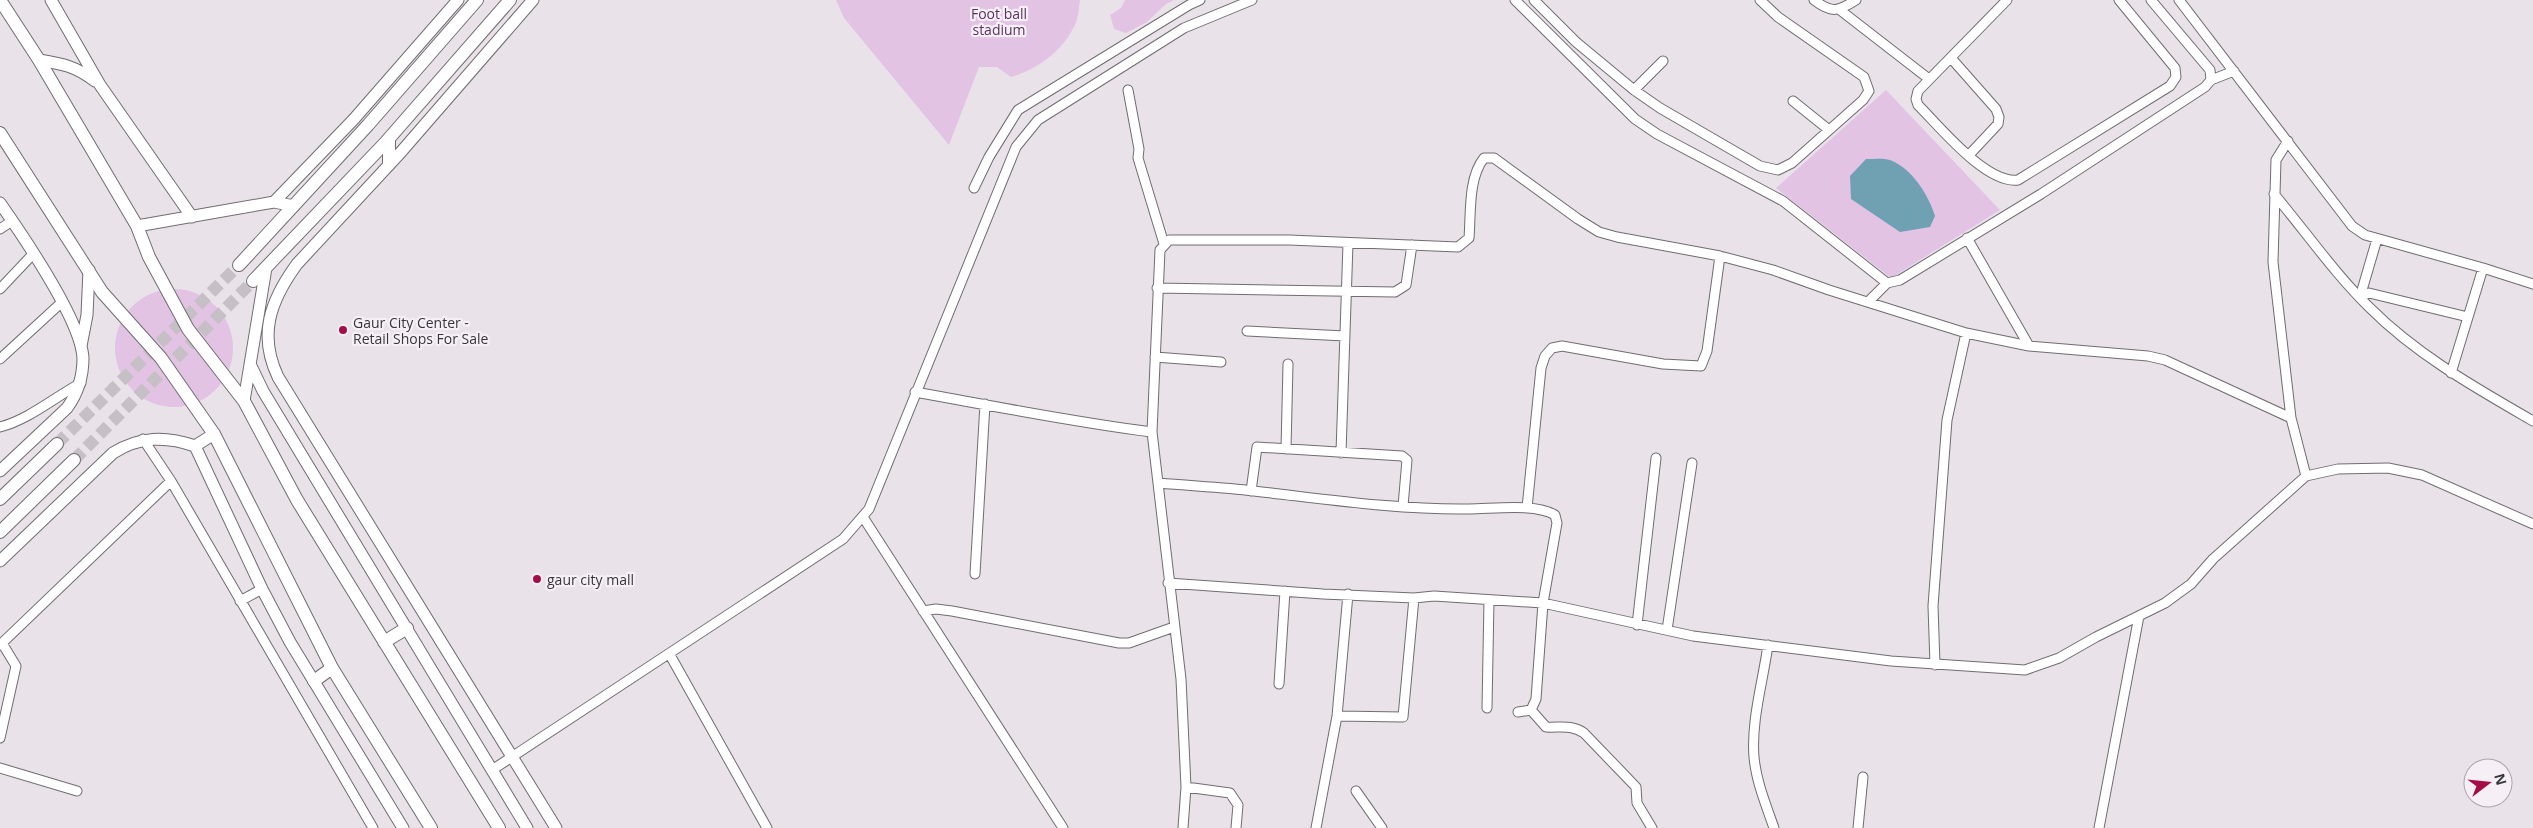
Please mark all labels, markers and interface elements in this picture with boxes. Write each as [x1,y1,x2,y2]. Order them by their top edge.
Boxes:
park label: Foot ball stadium [971,4,1027,39]
place label: Gaur City Center - Retail Shops For Sale [353,313,489,348]
marker: Gaur City Center - Retail Shops For Sale [337,324,349,336]
place label: gaur city mall [547,570,634,589]
marker: gaur city mall [531,573,543,585]
north arrow [2463,758,2513,808]
text: N [2490,771,2512,787]

